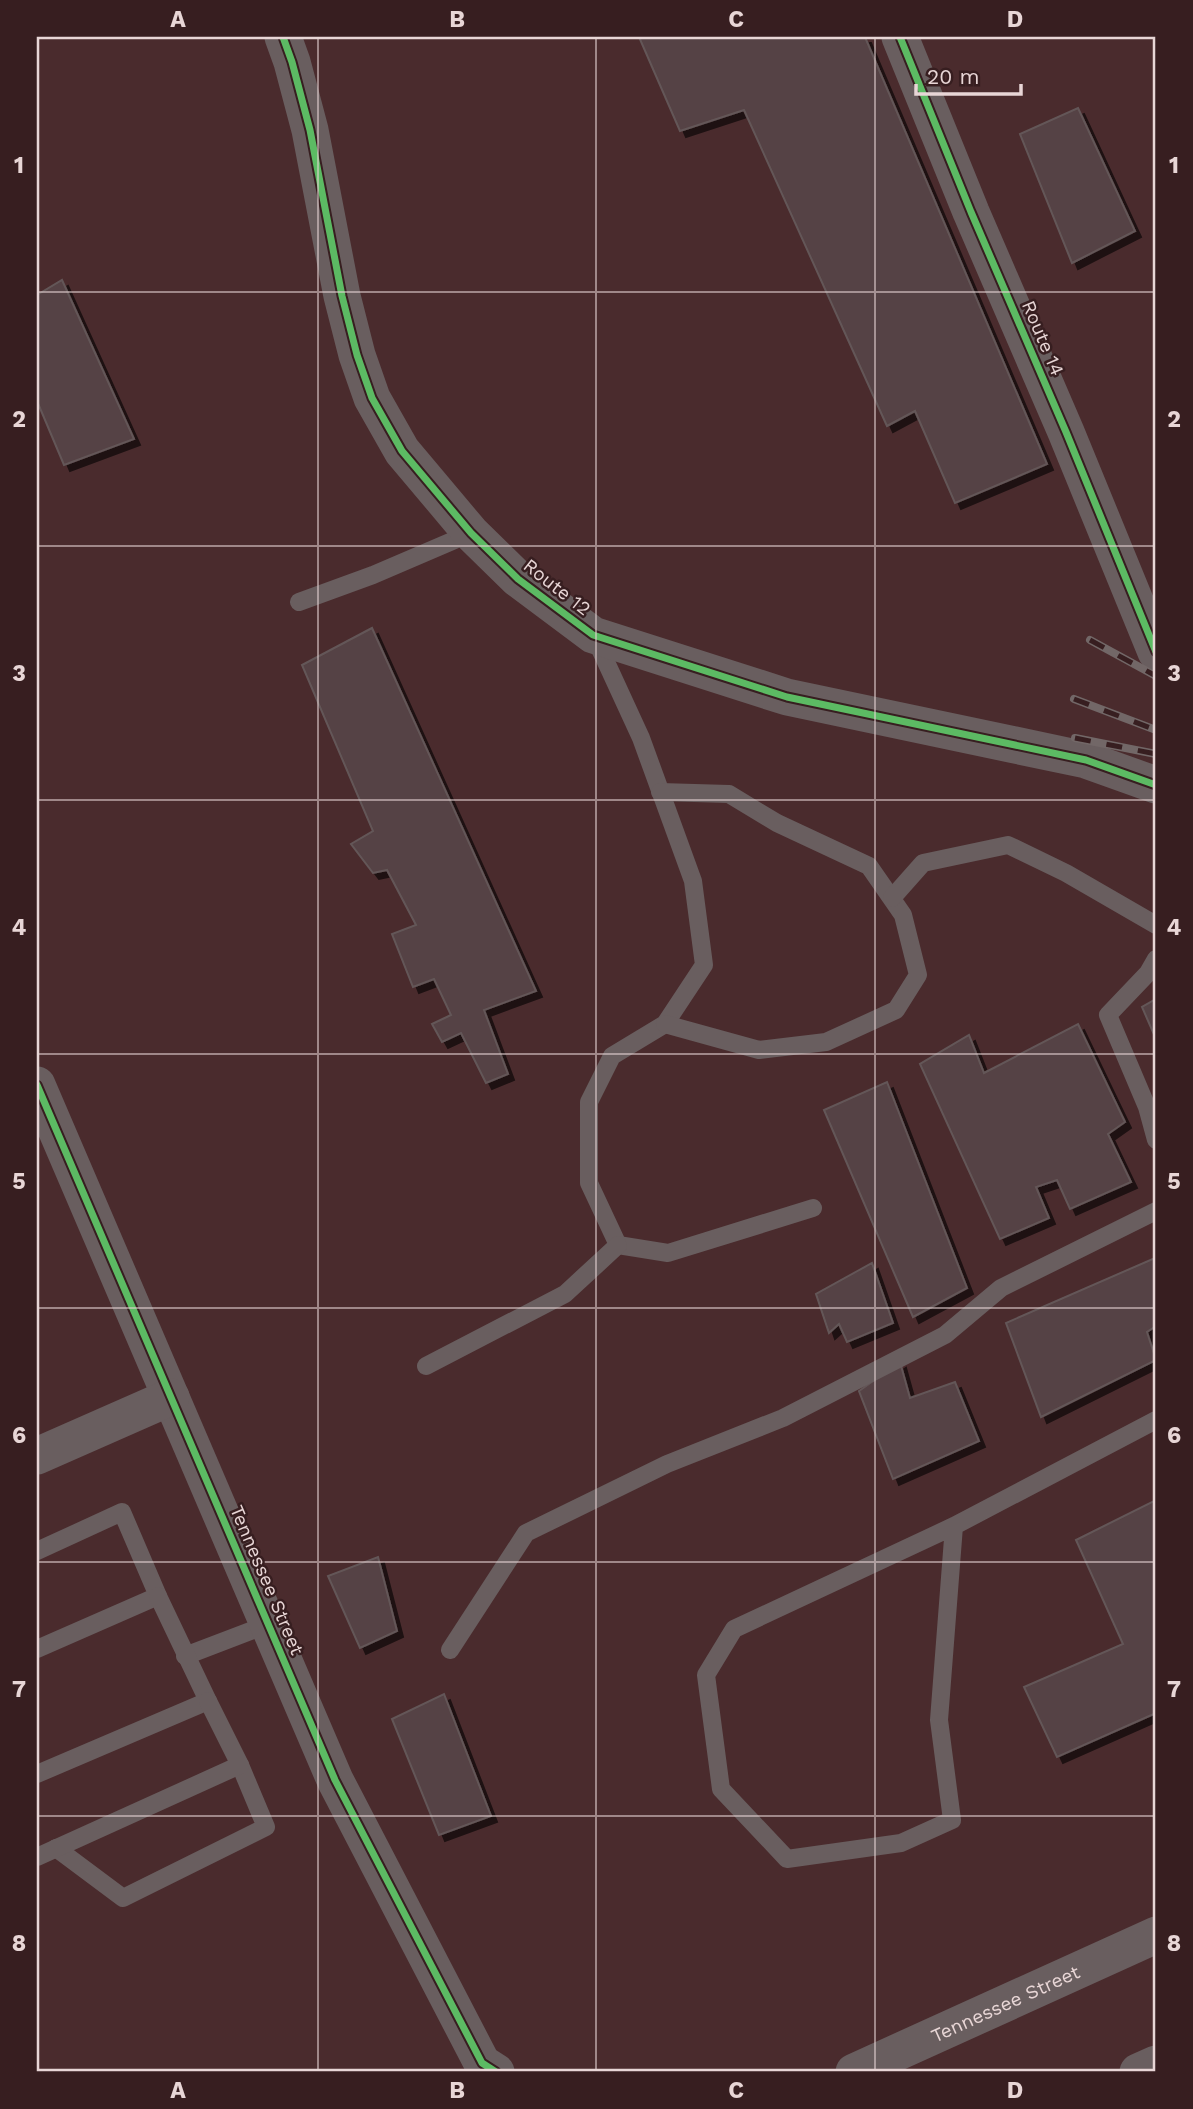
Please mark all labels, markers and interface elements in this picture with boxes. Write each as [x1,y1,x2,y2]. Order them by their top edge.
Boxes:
text: A [170,6,186,33]
text: B [449,6,465,33]
text: C [728,6,744,33]
text: D [1007,6,1023,33]
scale bar [916,52,1021,96]
text: 20 m [927,64,979,89]
text: 1 [14,152,24,179]
text: 1 [1169,152,1179,179]
street label: Route 14 [1017,297,1069,379]
text: 2 [12,406,26,433]
text: 2 [1167,406,1181,433]
street label: Route 12 [519,554,595,620]
text: 3 [12,660,26,687]
text: 3 [1167,660,1181,687]
text: 4 [12,914,27,941]
text: 4 [1167,914,1182,941]
text: 5 [12,1168,26,1195]
text: 5 [1167,1168,1181,1195]
text: 6 [12,1422,26,1449]
text: 6 [1167,1422,1181,1449]
street label: Tennessee Street [225,1502,309,1658]
text: 7 [12,1676,26,1703]
text: 7 [1167,1676,1181,1703]
text: 8 [12,1930,26,1957]
text: 8 [1167,1930,1181,1957]
street label: Tennessee Street [927,1960,1083,2047]
text: A [170,2077,186,2104]
text: B [449,2077,465,2104]
text: C [728,2077,744,2104]
text: D [1007,2077,1023,2104]

